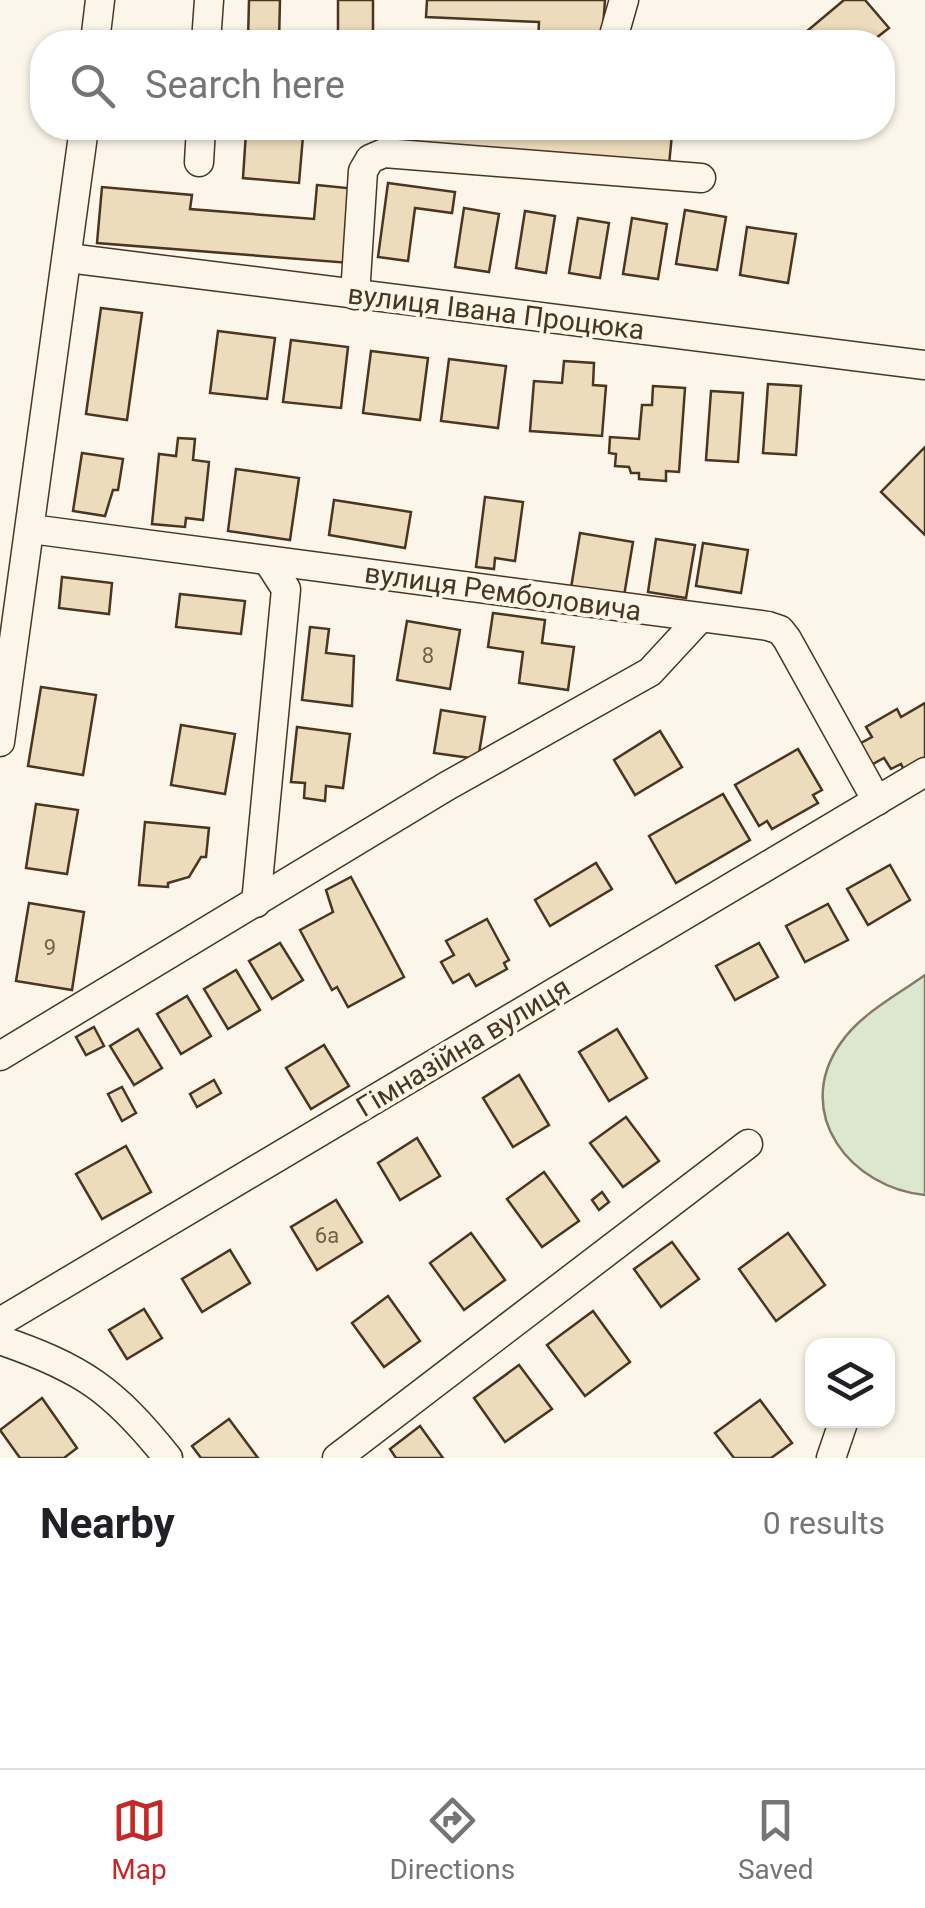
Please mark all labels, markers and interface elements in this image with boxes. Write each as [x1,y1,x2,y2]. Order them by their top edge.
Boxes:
search box [30,30,895,140]
icon: search [65,58,120,113]
text: Search here [145,63,345,107]
street label: вулиця Івана Процюка [346,277,646,347]
street label: вулиця Ремболовича [363,556,643,628]
house number: 8 [422,643,434,668]
house number: 9 [44,935,56,960]
street label: Гімназійна вулиця [350,970,576,1124]
house number: 6а [315,1223,339,1248]
map controls [805,1338,895,1428]
button: layers [805,1338,895,1428]
text: Nearby [40,1499,175,1548]
text: 0 results [763,1504,885,1542]
tab: Map [111,1793,167,1886]
tab: Directions [389,1793,515,1886]
tab: Saved [738,1793,814,1886]

